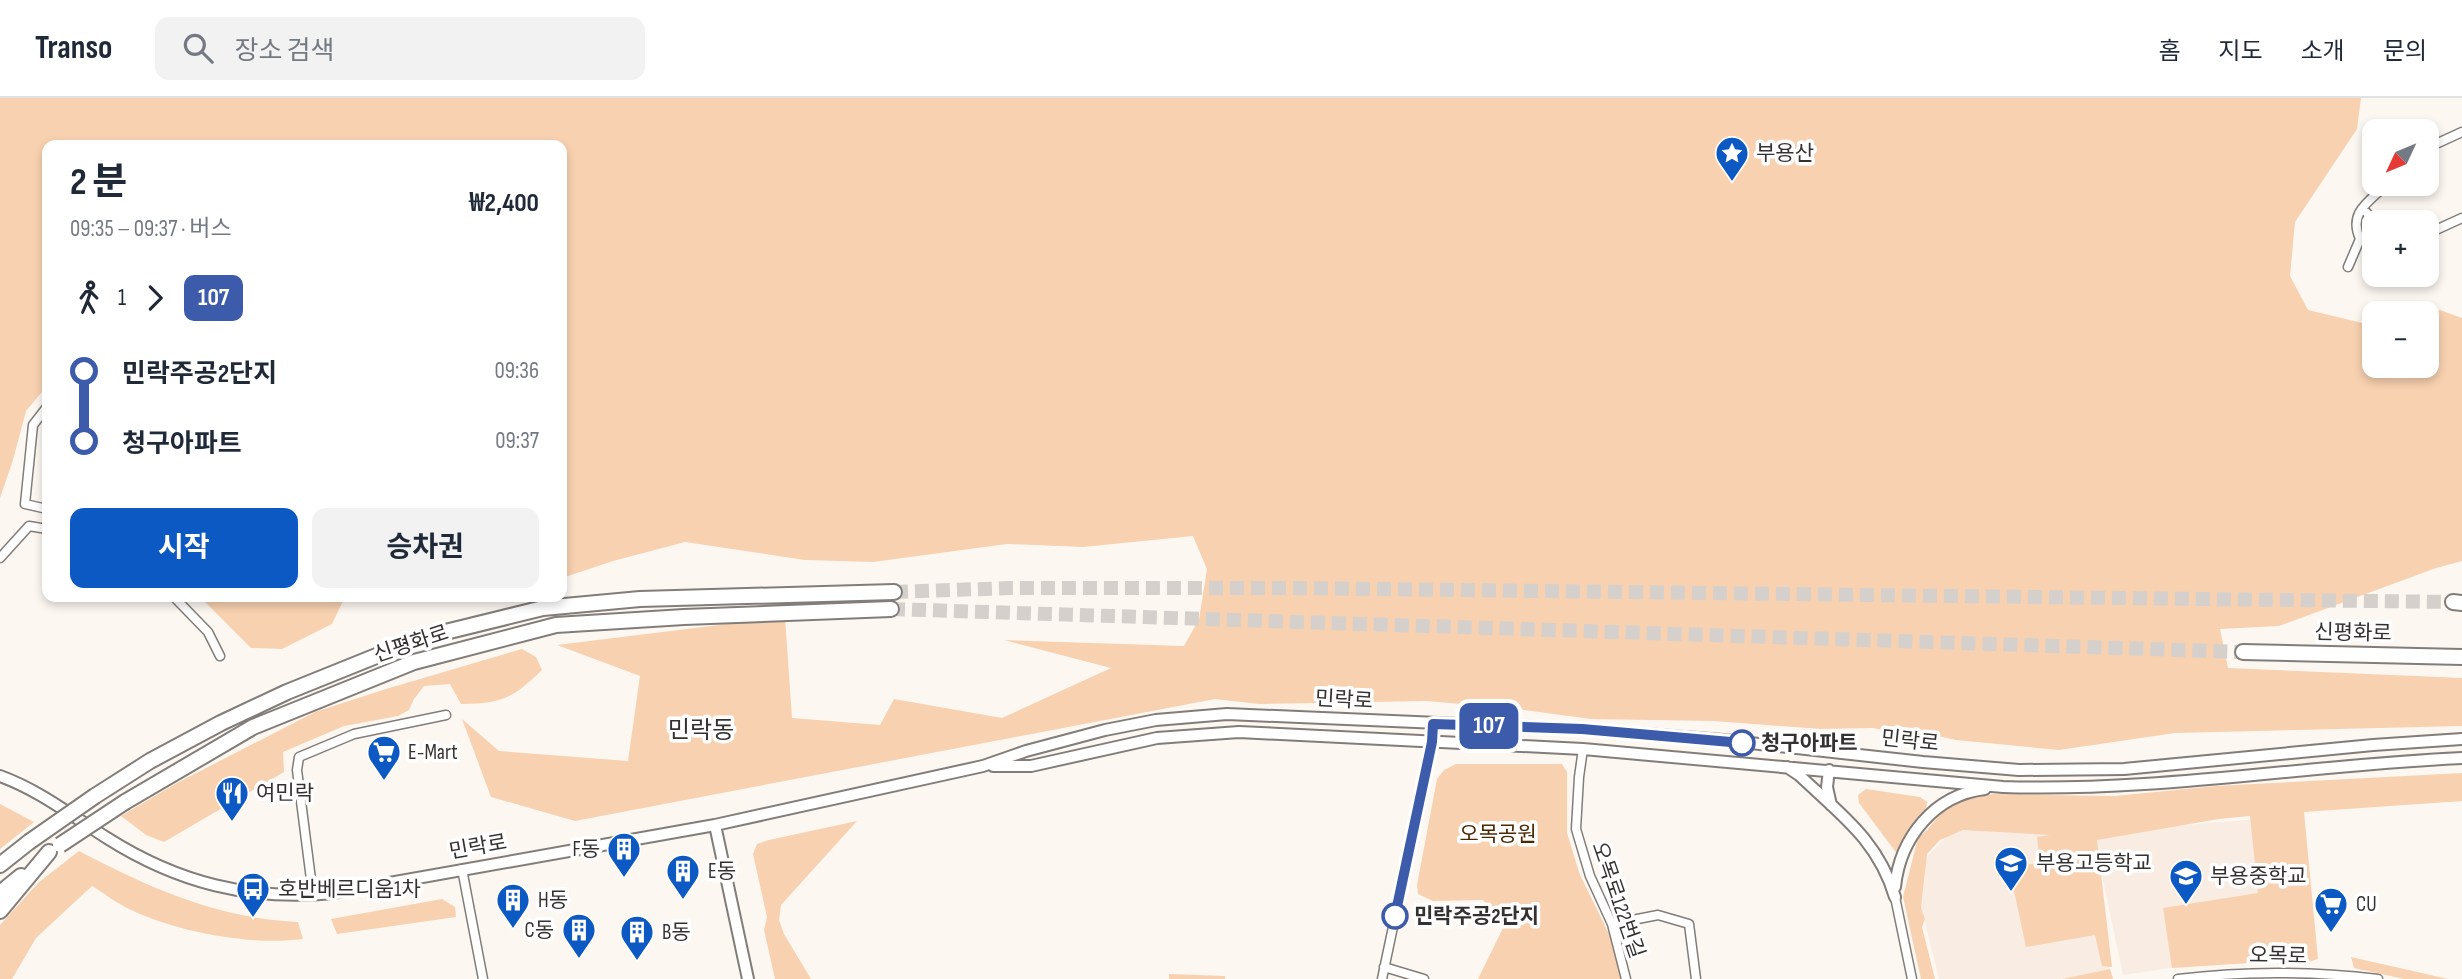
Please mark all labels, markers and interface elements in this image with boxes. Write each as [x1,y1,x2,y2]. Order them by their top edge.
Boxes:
search box [155,17,645,80]
text: Transo [35,28,113,68]
icon: search [179,29,217,67]
text: 장소 검색 [235,36,334,67]
text: 홈 [2158,37,2180,66]
text: 지도 [2218,37,2263,66]
text: 소개 [2301,37,2345,66]
text: 문의 [2383,37,2427,66]
north arrow [2362,119,2440,196]
map controls [2362,119,2439,378]
place icon: 부용산 [1713,134,1751,183]
place label: 부용산 [1756,141,1814,166]
text: 2 분 [70,160,128,205]
text: ₩2,400 [469,188,539,219]
button: + [2362,210,2439,287]
text: 09:35 – 09:37 · 버스 [70,215,232,243]
icon: walk [70,279,108,317]
icon: forward [136,279,174,317]
text: 107 [198,283,229,312]
text: 1 [118,284,126,312]
button: − [2362,301,2439,378]
text: 09:36 [495,357,539,385]
text: 민락주공2단지 [122,359,277,390]
text: 09:37 [495,427,539,455]
text: 청구아파트 [122,429,242,460]
button: 시작 [70,508,298,588]
button: 승차권 [312,508,539,588]
street label: 신평화로 [370,620,452,668]
street label: 신평화로 [2314,620,2392,646]
street label: 민락로 [1314,686,1374,714]
line badge: 107 [1449,703,1529,749]
text: 107 [1473,711,1505,740]
district label: 민락동 [668,716,734,745]
street label: 민락로 [1880,726,1940,756]
marker: 청구아파트 [1729,730,1755,756]
place label: 청구아파트 [1761,731,1858,756]
supermarket icon: E-Mart [365,733,403,782]
place label: E-Mart [408,740,458,765]
restaurant icon: 여민락 [213,774,251,823]
place label: 여민락 [256,781,314,806]
park label: 오목공원 [1459,822,1537,847]
street label: 민락로 [447,830,509,864]
building icon: F동 [605,830,643,879]
place label: F동 [572,837,600,862]
street label: 오목로122번길 [1586,838,1650,962]
school or university icon: 부용고등학교 [1992,844,2030,893]
place label: 부용고등학교 [2036,851,2152,876]
building icon: E동 [664,852,702,901]
school or university icon: 부용중학교 [2167,857,2205,906]
place label: E동 [708,859,736,884]
place label: 부용중학교 [2210,864,2307,889]
bus stop icon: 호반베르디움1차 [234,870,272,919]
place label: 호반베르디움1차 [278,877,421,902]
building icon: H동 [494,881,532,930]
supermarket icon: CU [2312,885,2350,934]
place label: H동 [538,888,568,913]
place label: CU [2356,892,2377,917]
marker: 민락주공2단지 [1382,903,1408,929]
place label: 민락주공2단지 [1414,904,1539,929]
building icon: C동 [560,911,598,960]
building icon: B동 [618,913,656,962]
place label: C동 [524,918,554,943]
place label: B동 [662,920,691,945]
street label: 오목로 [2249,943,2307,969]

